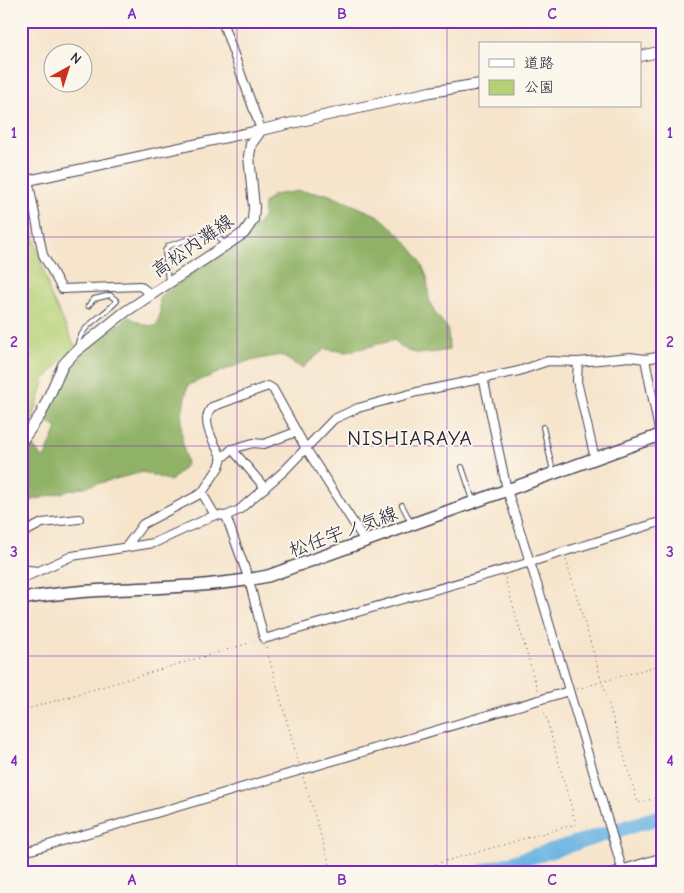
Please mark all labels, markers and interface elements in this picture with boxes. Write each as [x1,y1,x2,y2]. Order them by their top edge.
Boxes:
text: A [128,5,137,23]
text: B [337,5,347,23]
text: C [547,5,557,23]
north arrow [42,42,92,92]
legend [479,42,642,108]
text: N [67,49,85,68]
text: 道路 [524,54,554,72]
text: 公園 [524,78,554,96]
text: 1 [11,124,17,142]
text: 1 [667,124,673,142]
street label: 高松内灘線 [147,210,238,282]
text: 2 [10,333,18,351]
text: 2 [666,333,674,351]
district label: NISHIARAYA [347,426,473,450]
street label: 松任宇ノ気線 [286,502,401,562]
text: 3 [10,543,18,561]
text: 3 [666,543,674,561]
text: 4 [10,752,18,770]
text: 4 [666,752,674,770]
text: A [128,871,137,889]
text: B [337,871,347,889]
text: C [547,871,557,889]

